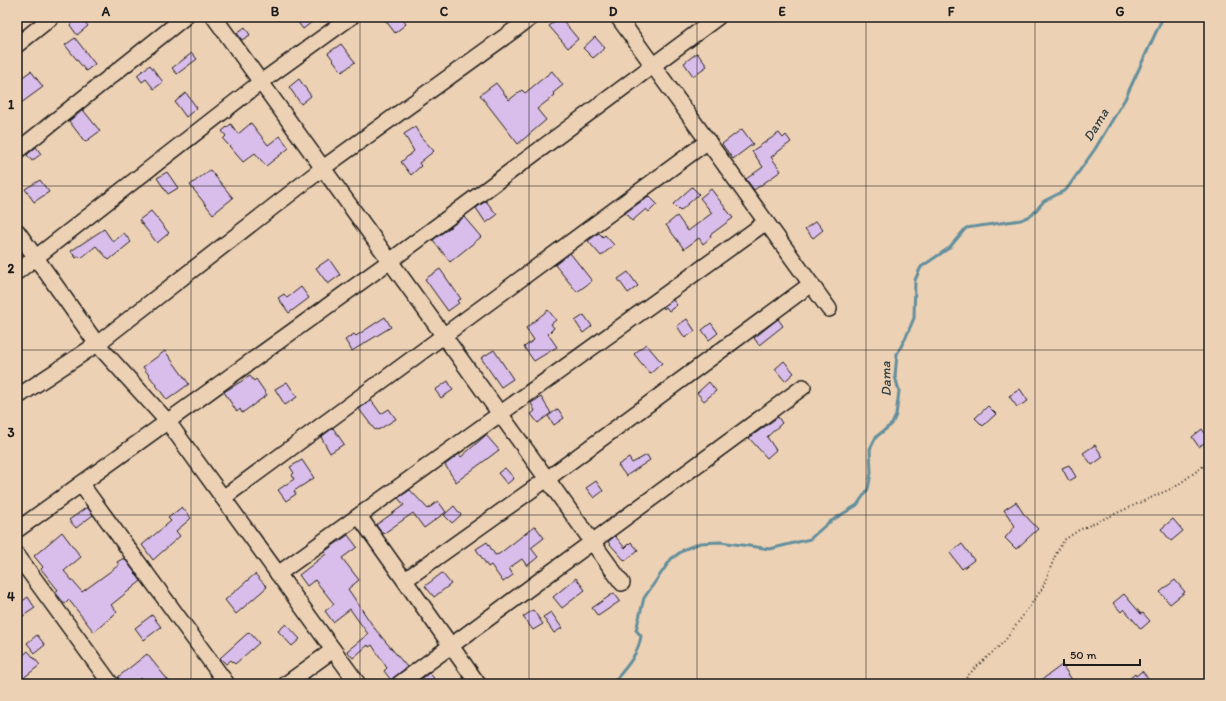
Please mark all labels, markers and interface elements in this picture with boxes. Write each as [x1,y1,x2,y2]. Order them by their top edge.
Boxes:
text: A [101,4,111,19]
text: B [271,4,280,19]
text: C [440,4,449,19]
text: D [609,4,618,19]
text: E [778,4,786,19]
text: F [948,4,955,19]
text: G [1116,4,1125,19]
text: 1 [8,97,14,112]
water label: Dama [1080,105,1113,144]
text: 2 [8,261,15,276]
water label: Dama [877,360,895,397]
text: 3 [7,425,15,440]
text: 4 [7,589,15,604]
scale bar [1064,641,1140,667]
text: 50 m [1070,648,1096,662]

